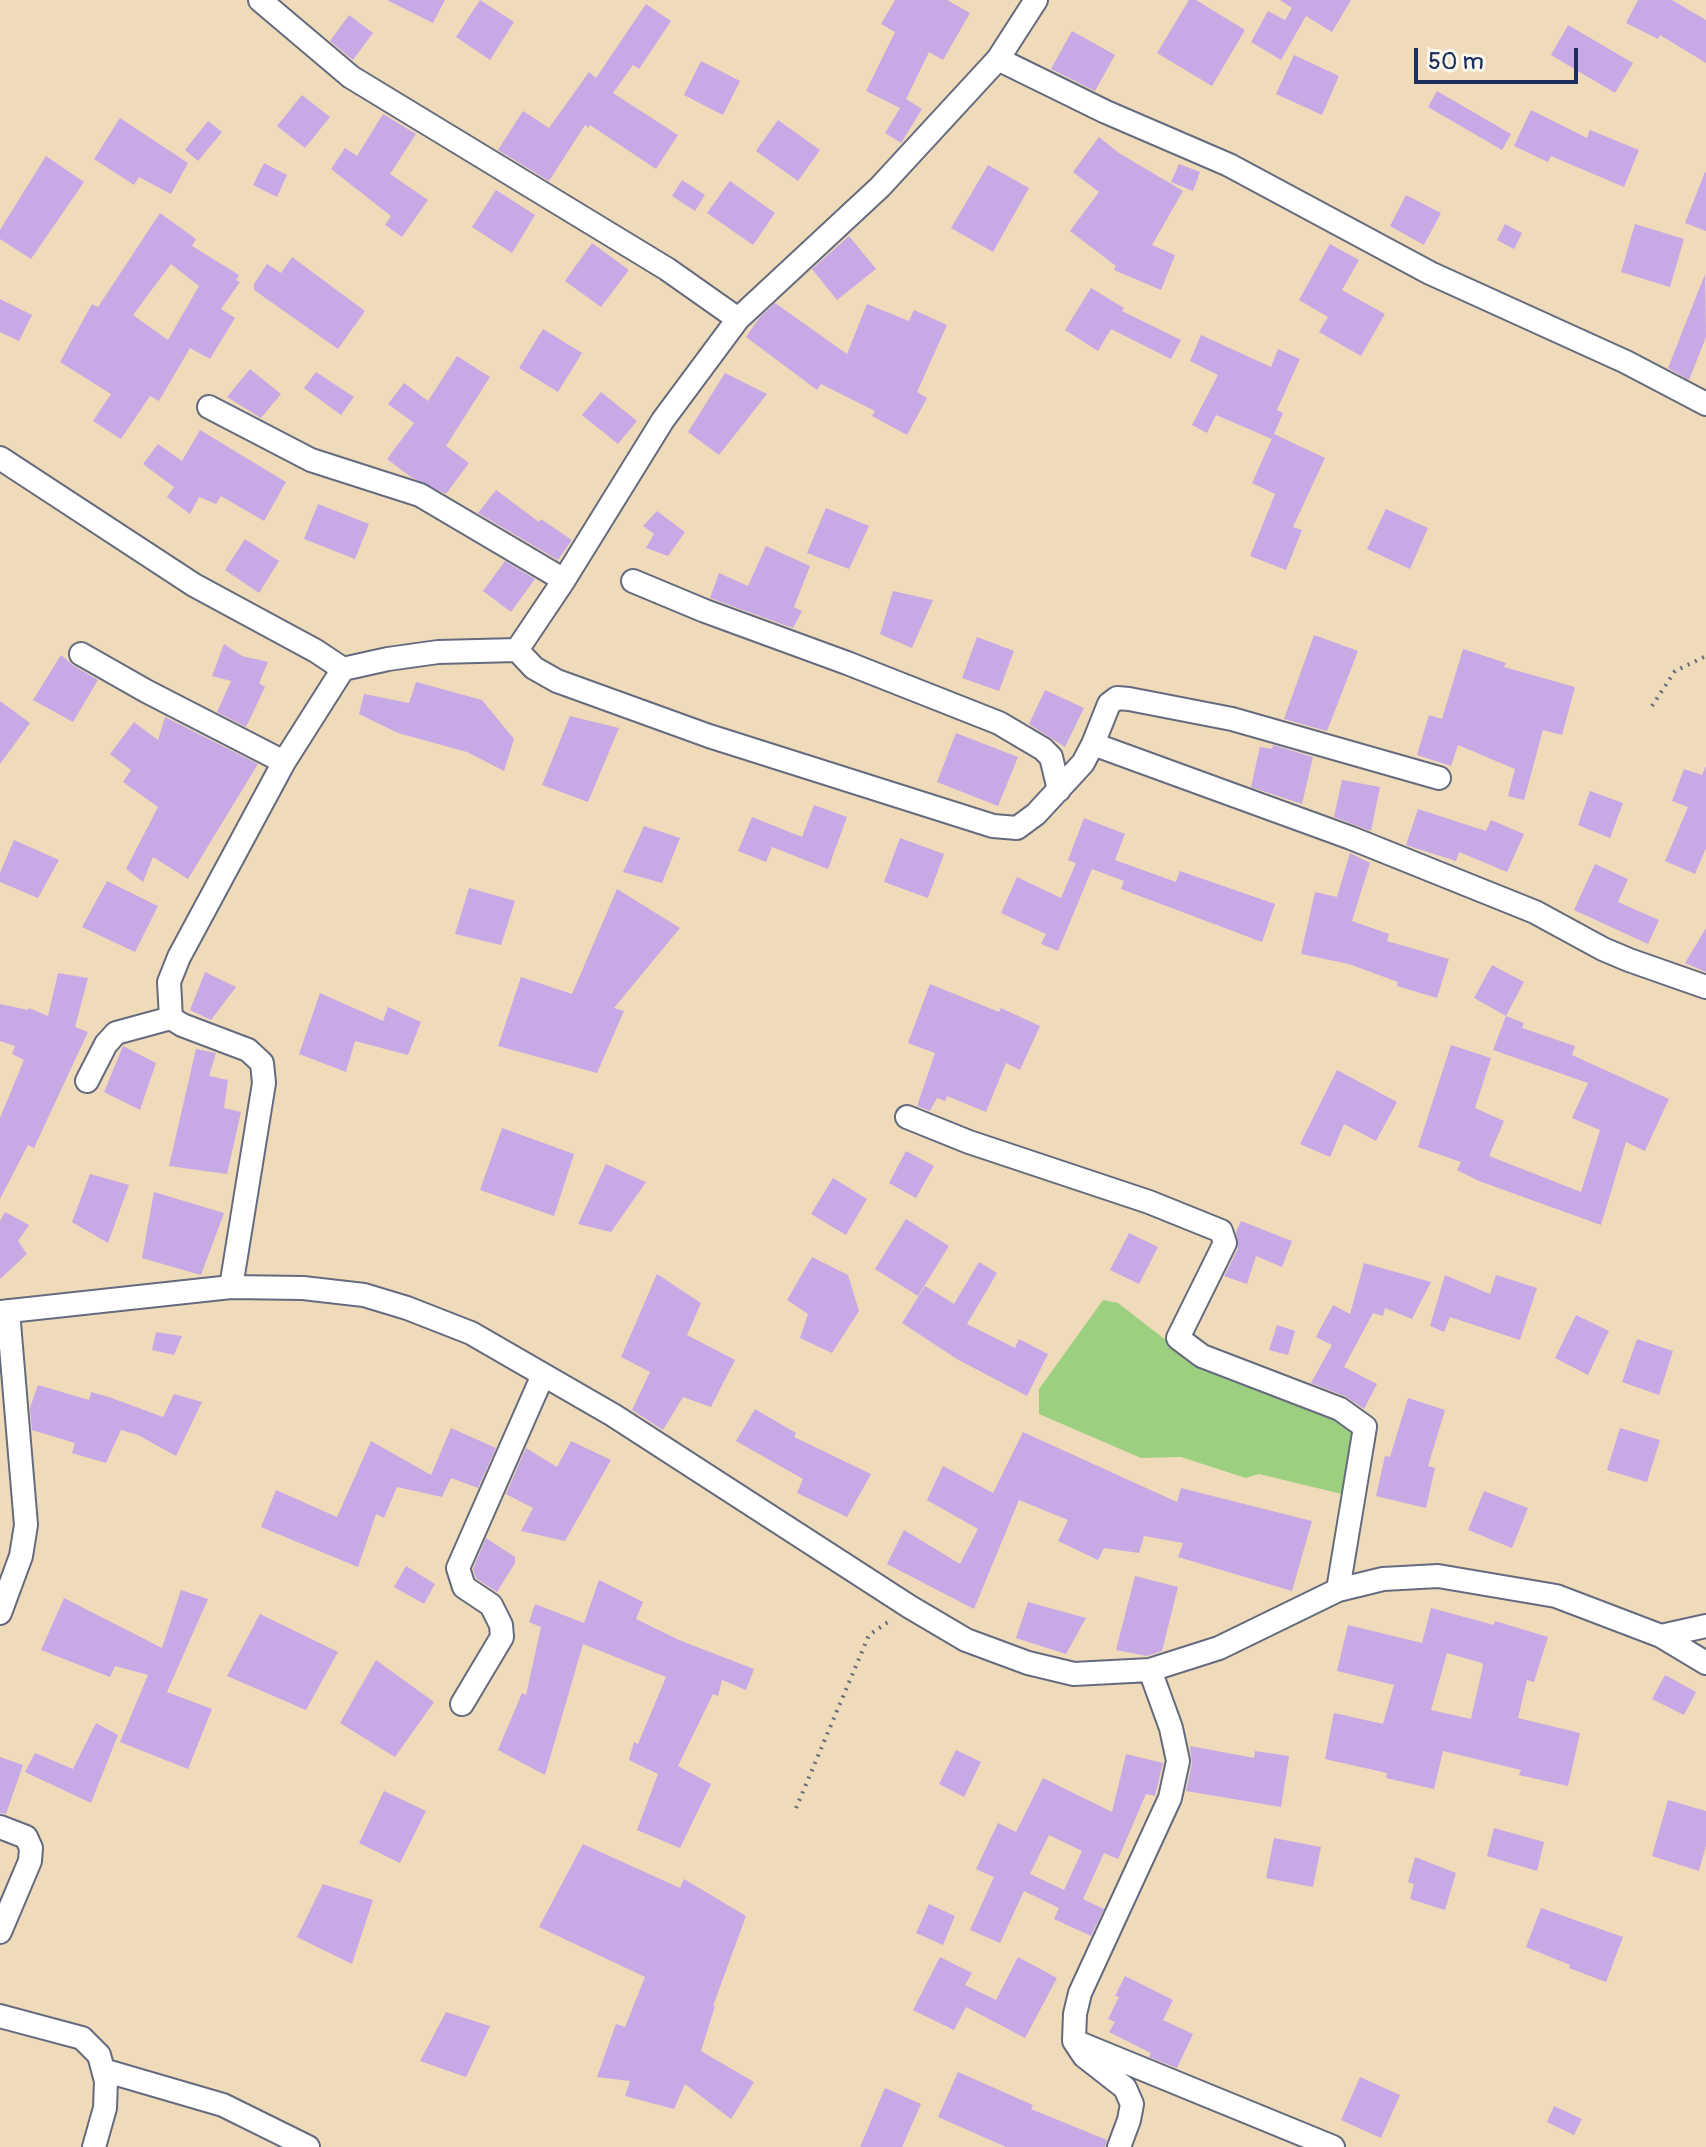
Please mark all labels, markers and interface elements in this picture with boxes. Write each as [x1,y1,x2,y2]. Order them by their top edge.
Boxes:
scale bar [1418,32,1582,82]
text: 50 m [1428,47,1484,76]

